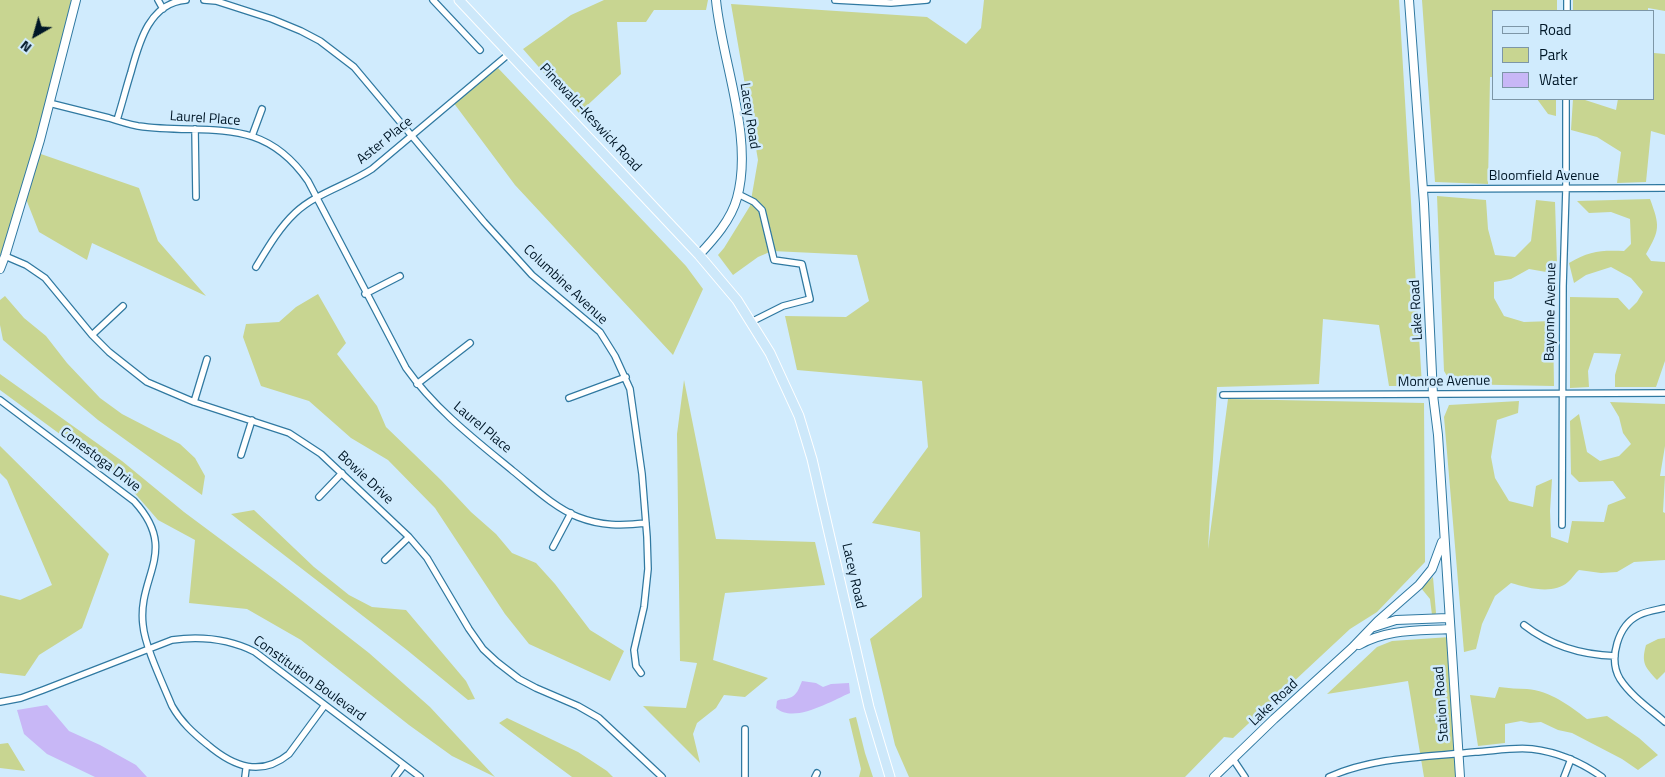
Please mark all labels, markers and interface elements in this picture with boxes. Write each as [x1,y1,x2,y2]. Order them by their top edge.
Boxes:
north arrow [10,10,60,60]
legend [1492,10,1655,100]
text: Road [1539,18,1571,41]
text: N [15,36,36,58]
text: Park [1539,43,1568,66]
street label: Pinewald-Keswick Road [536,61,644,175]
text: Water [1539,68,1578,91]
street label: Lacey Road [735,82,763,150]
street label: Laurel Place [169,108,241,130]
street label: Aster Place [354,114,416,168]
street label: Bloomfield Avenue [1489,169,1599,185]
street label: Columbine Avenue [519,242,611,328]
street label: Bayonne Avenue [1542,263,1560,361]
street label: Lake Road [1407,279,1427,341]
street label: Monroe Avenue [1398,373,1490,391]
street label: Laurel Place [449,399,515,457]
street label: Conestoga Drive [57,424,143,496]
street label: Bowie Drive [334,448,396,508]
street label: Lacey Road [837,542,869,610]
street label: Constitution Boulevard [250,633,368,725]
street label: Station Road [1431,666,1453,742]
street label: Lake Road [1246,676,1302,730]

